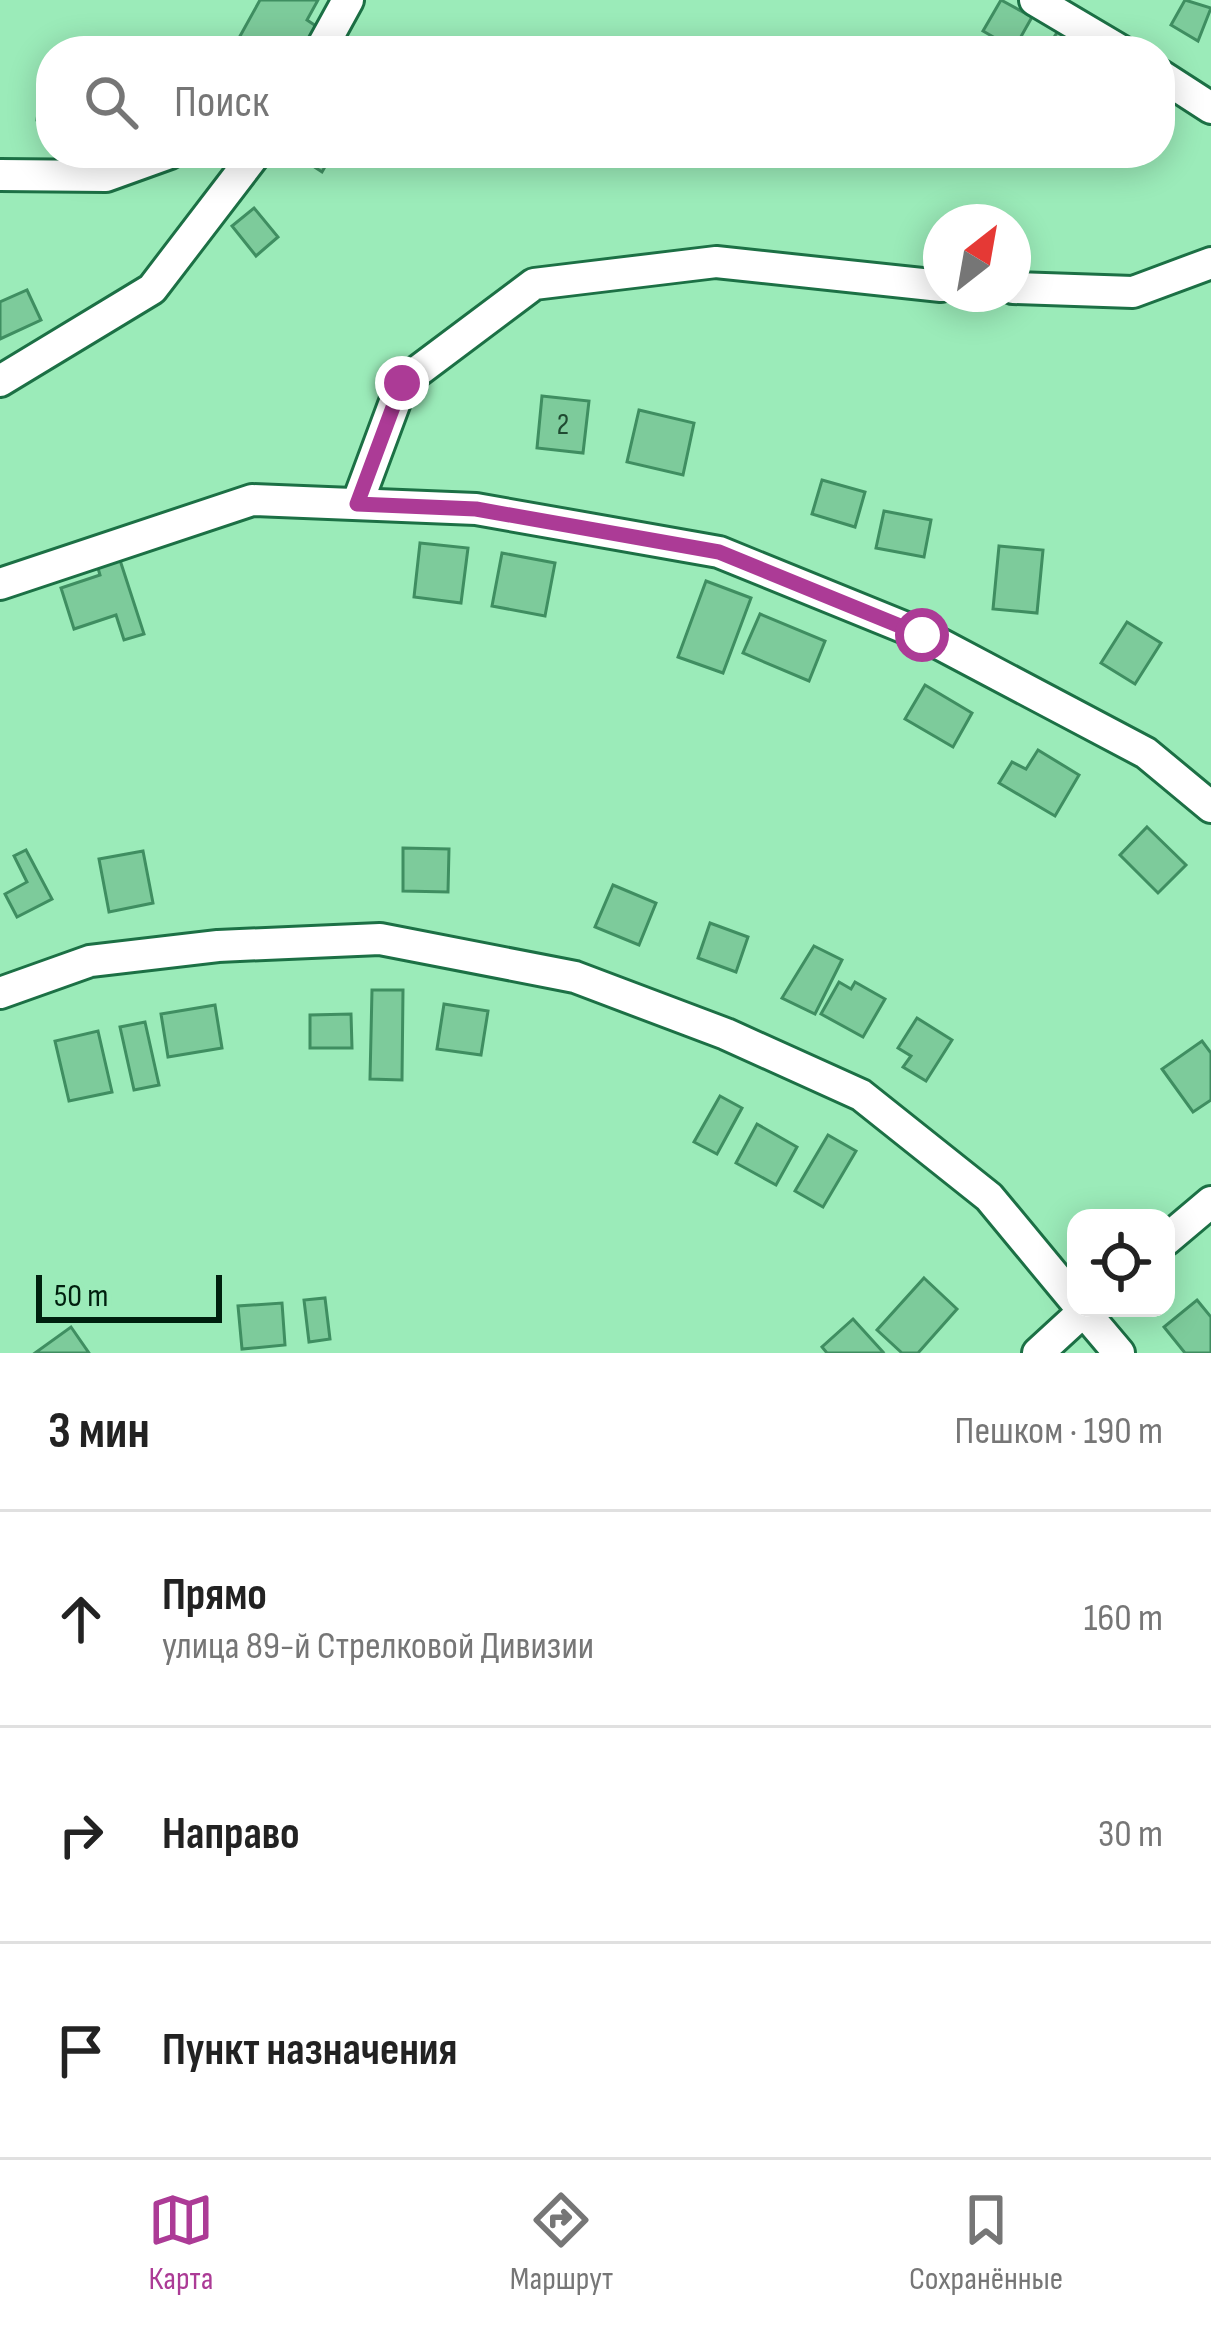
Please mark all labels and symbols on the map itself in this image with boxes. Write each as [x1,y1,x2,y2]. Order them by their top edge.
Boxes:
north arrow [923,204,1031,312]
route end [375,356,429,410]
house number: 2 [557,407,569,443]
route start [895,608,949,662]
scale bar [36,1269,222,1322]

